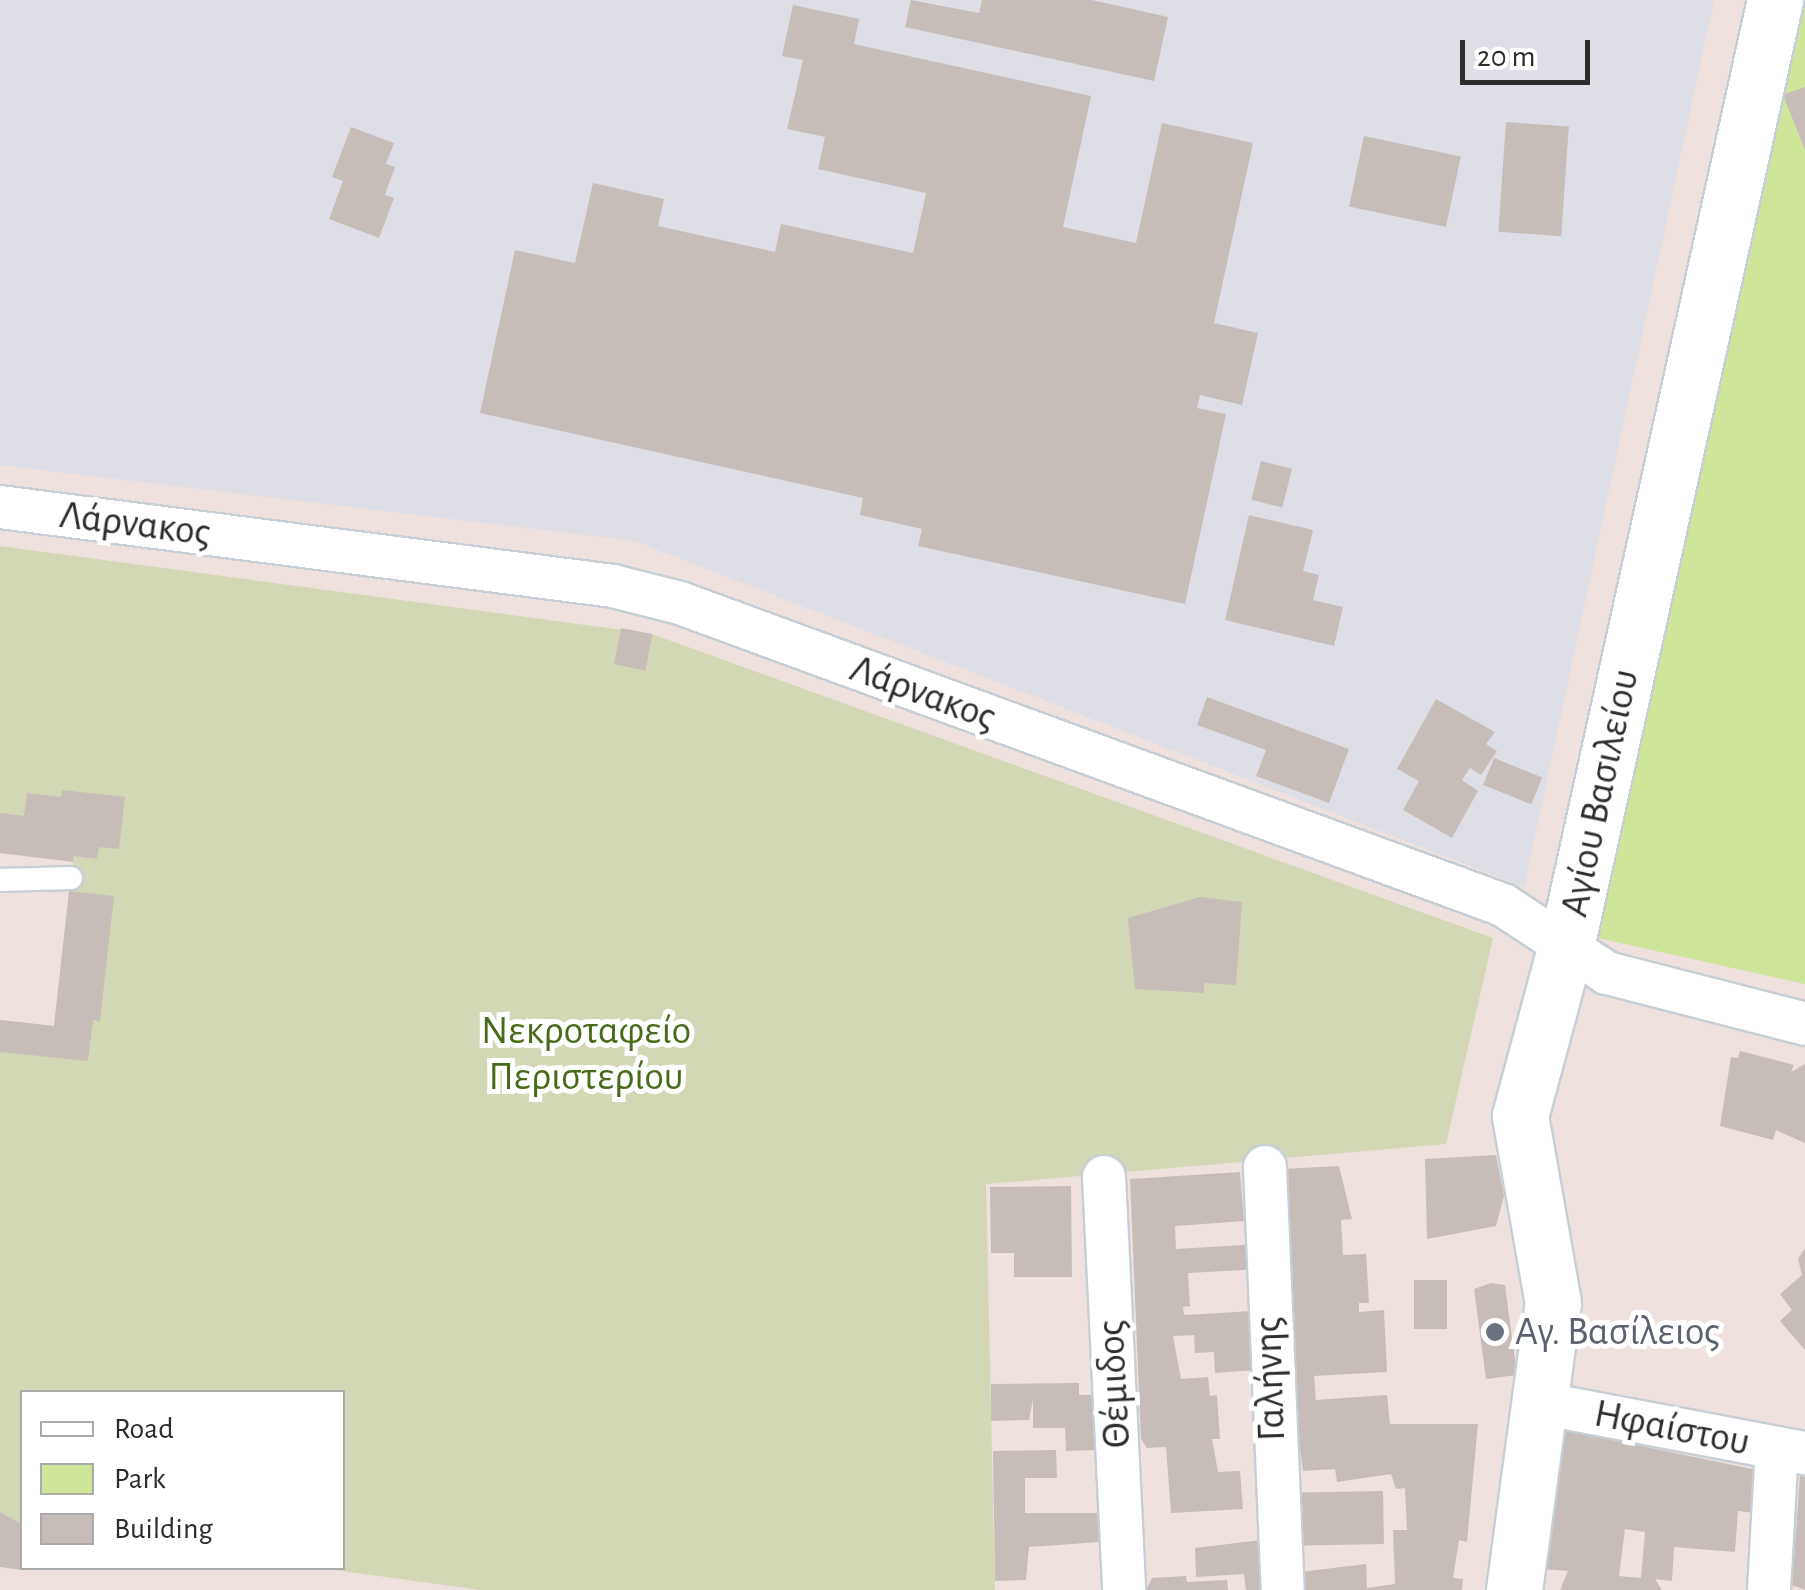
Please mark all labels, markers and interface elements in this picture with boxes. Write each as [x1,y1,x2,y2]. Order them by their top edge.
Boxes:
scale bar [1465,20,1595,82]
text: 20 m [1477,42,1535,72]
street label: Λάρνακος [57,491,213,557]
street label: Λάρνακος [844,645,1002,741]
street label: Αγίου Βασιλείου [1550,665,1650,921]
park label: Νεκροταφείο Περιστερίου [481,1007,691,1101]
place label: Αγ. Βασίλειος [1515,1308,1720,1356]
street label: Γαλήνης [1244,1316,1296,1442]
street label: Θέμιδος [1087,1319,1141,1449]
marker: Αγ. Βασίλειος [1484,1321,1506,1343]
street label: Ηφαίστου [1590,1389,1754,1467]
legend [20,1390,345,1570]
text: Road [114,1414,174,1444]
text: Park [114,1464,166,1494]
text: Building [114,1514,213,1544]

